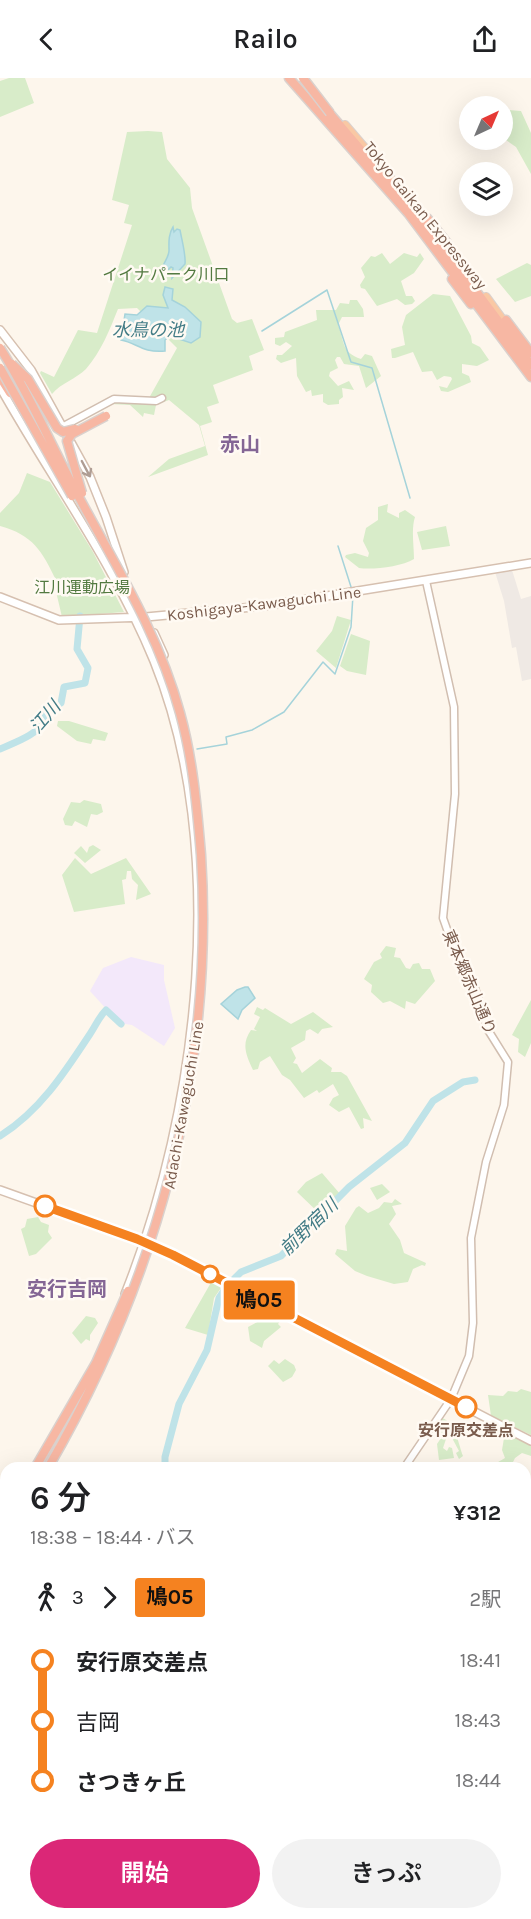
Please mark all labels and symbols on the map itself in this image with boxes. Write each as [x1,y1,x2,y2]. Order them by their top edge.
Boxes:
north arrow [459,96,513,150]
street label: Tokyo Gaikan Expressway [360,138,491,293]
park label: イイナパーク川口 [102,265,230,284]
water label: 水鳥の池 [112,319,186,341]
district label: 赤山 [220,433,260,456]
one-way arrow [80,460,92,477]
park label: 江川運動広場 [34,578,130,597]
street label: Koshigaya-Kawaguchi Line [166,582,362,625]
water label: 江川 [25,695,66,738]
street label: 東本郷赤山通り [439,927,500,1037]
street label: Adachi-Kawaguchi Line [159,1020,208,1190]
water label: 前野宿川 [275,1193,344,1260]
unlabelled marker [34,1195,56,1217]
unlabelled marker [201,1265,219,1283]
district label: 安行吉岡 [27,1278,107,1301]
line badge: 鳩05 [224,1280,294,1320]
marker: 安行原交差点 [455,1396,477,1418]
place label: 安行原交差点 [418,1421,514,1440]

